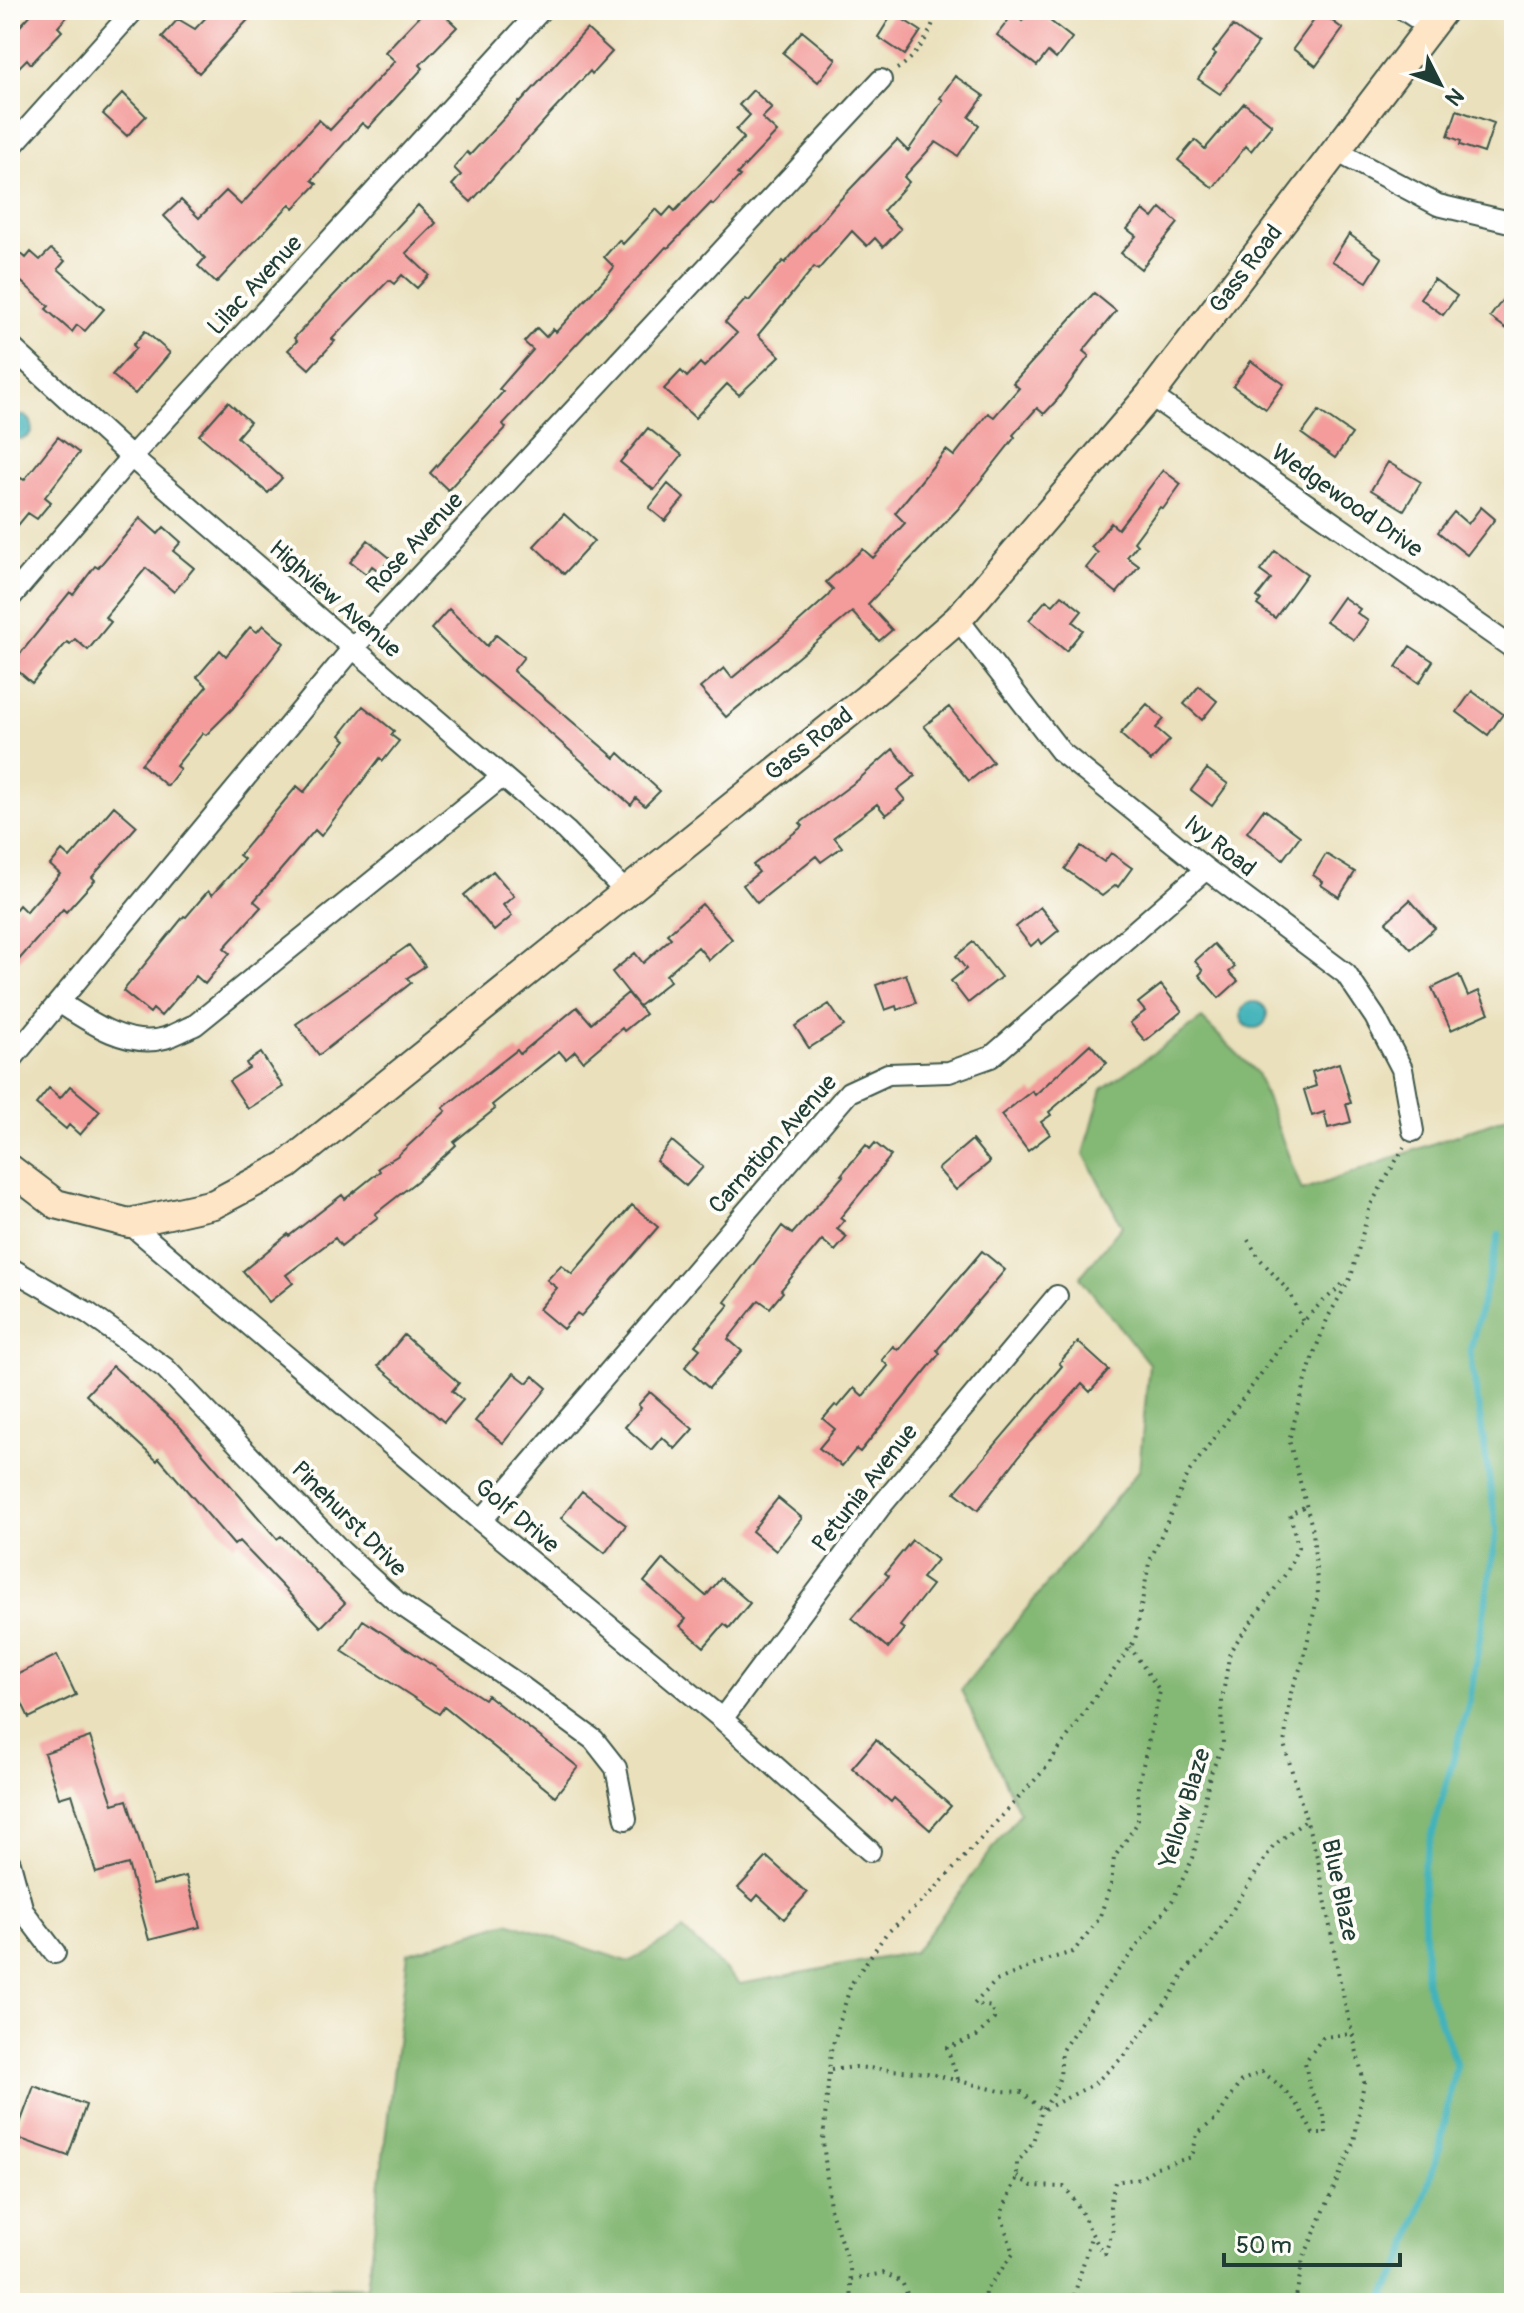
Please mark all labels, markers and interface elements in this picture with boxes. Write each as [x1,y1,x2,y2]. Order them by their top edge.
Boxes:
north arrow [1400,44,1480,124]
text: N [1439,82,1470,112]
street label: Gass Road [1203,219,1289,319]
street label: Lilac Avenue [201,229,309,341]
street label: Wedgewood Drive [1266,438,1428,564]
street label: Rose Avenue [361,486,469,600]
street label: Highview Avenue [263,534,407,664]
street label: Gass Road [759,701,859,787]
street label: Ivy Road [1178,809,1262,883]
street label: Carnation Avenue [703,1068,843,1220]
street label: Petunia Avenue [806,1418,924,1558]
street label: Pinehurst Drive [285,1455,413,1583]
street label: Golf Drive [469,1473,565,1560]
street label: Yellow Blaze [1153,1745,1217,1872]
street label: Blue Blaze [1315,1837,1365,1944]
scale bar [1224,2217,1400,2267]
text: 50 m [1236,2231,1292,2260]

